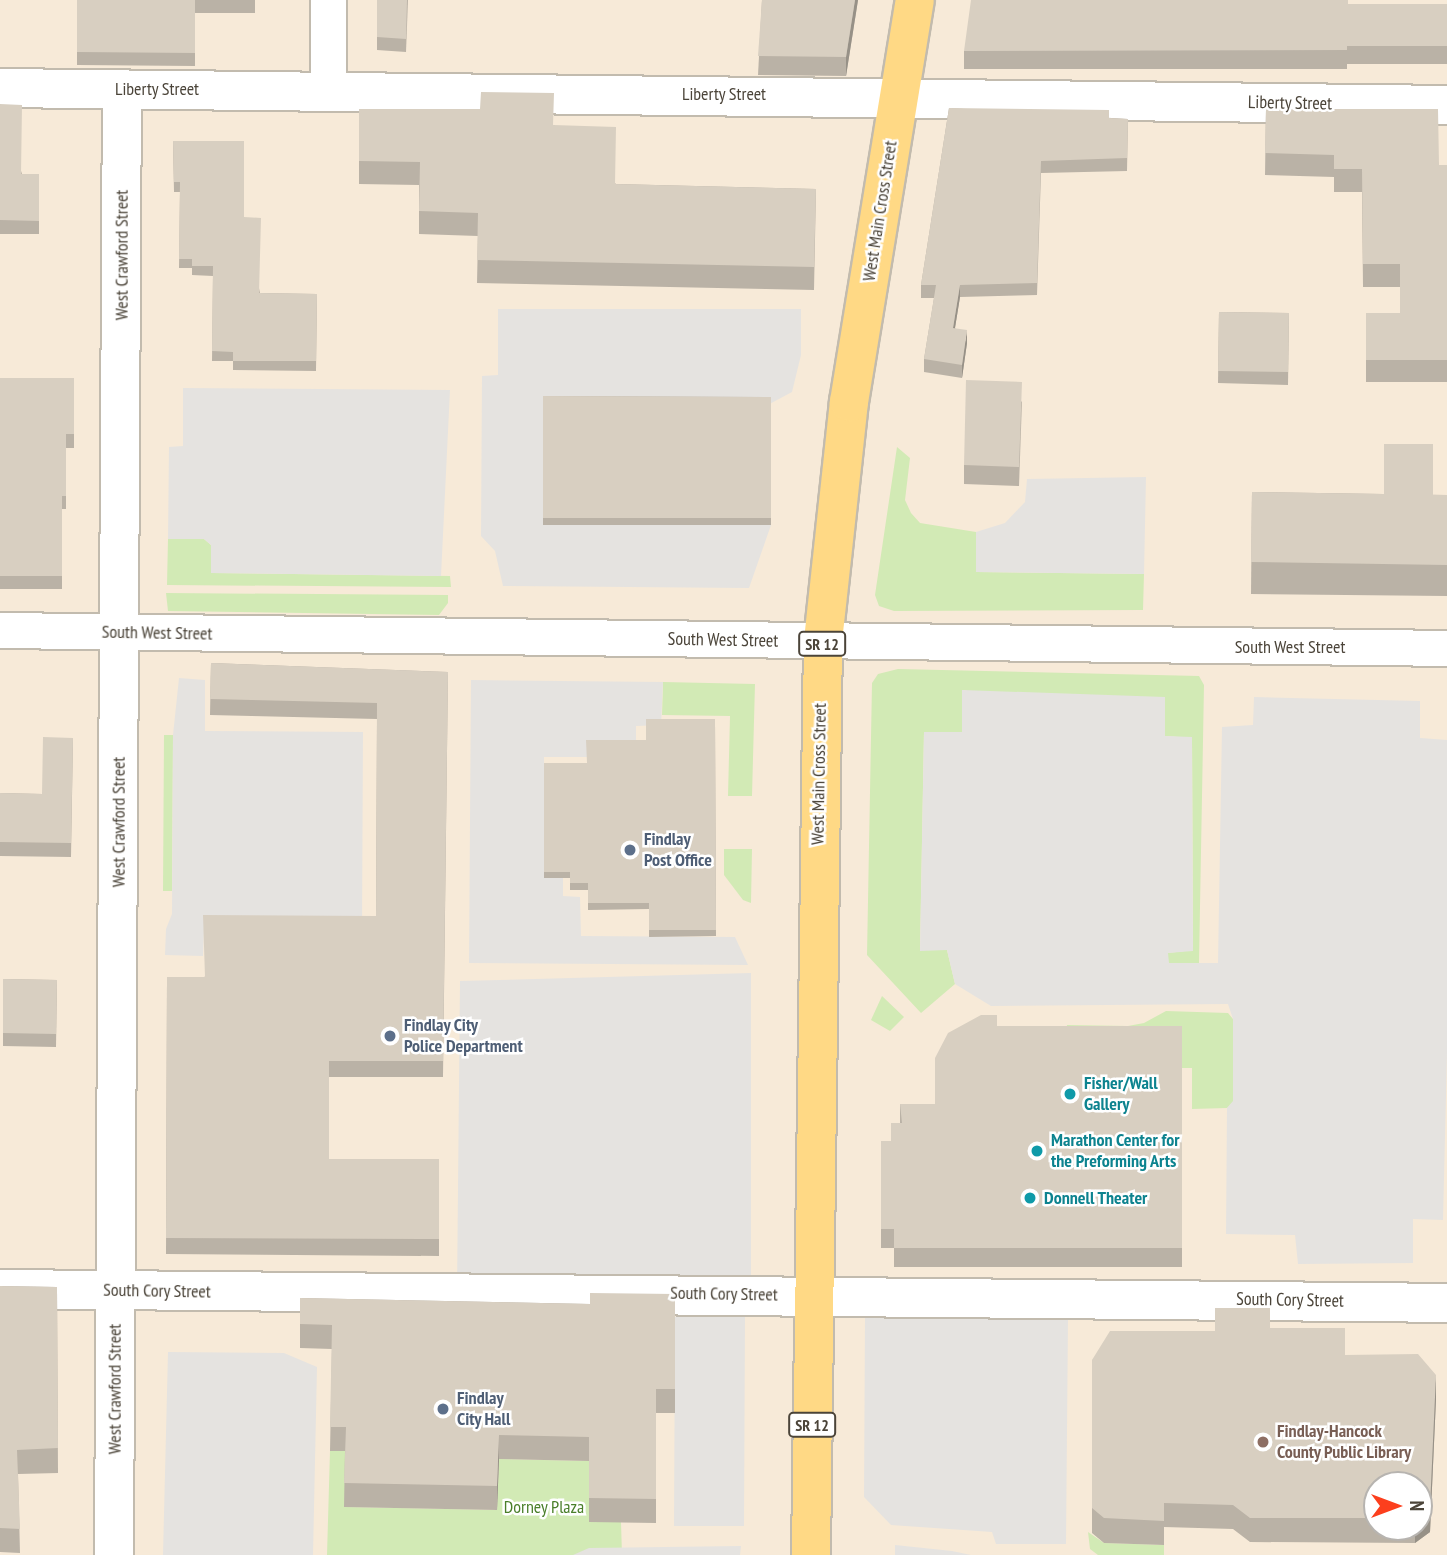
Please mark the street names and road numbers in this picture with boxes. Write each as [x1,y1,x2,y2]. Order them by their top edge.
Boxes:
street label: Liberty Street [115,78,199,100]
street label: Liberty Street [682,83,766,105]
street label: Liberty Street [1247,91,1333,115]
street label: West Main Cross Street [858,139,902,283]
street label: West Crawford Street [111,190,133,320]
street label: South West Street [101,621,213,645]
street label: South West Street [667,628,779,652]
road number: SR 12 [798,632,846,656]
street label: South West Street [1235,636,1345,658]
street label: West Main Cross Street [807,703,831,845]
street label: West Crawford Street [108,757,130,887]
street label: South Cory Street [103,1279,211,1303]
street label: South Cory Street [670,1282,778,1306]
street label: South Cory Street [1236,1288,1344,1312]
street label: West Crawford Street [104,1324,126,1454]
road number: SR 12 [788,1413,836,1438]

